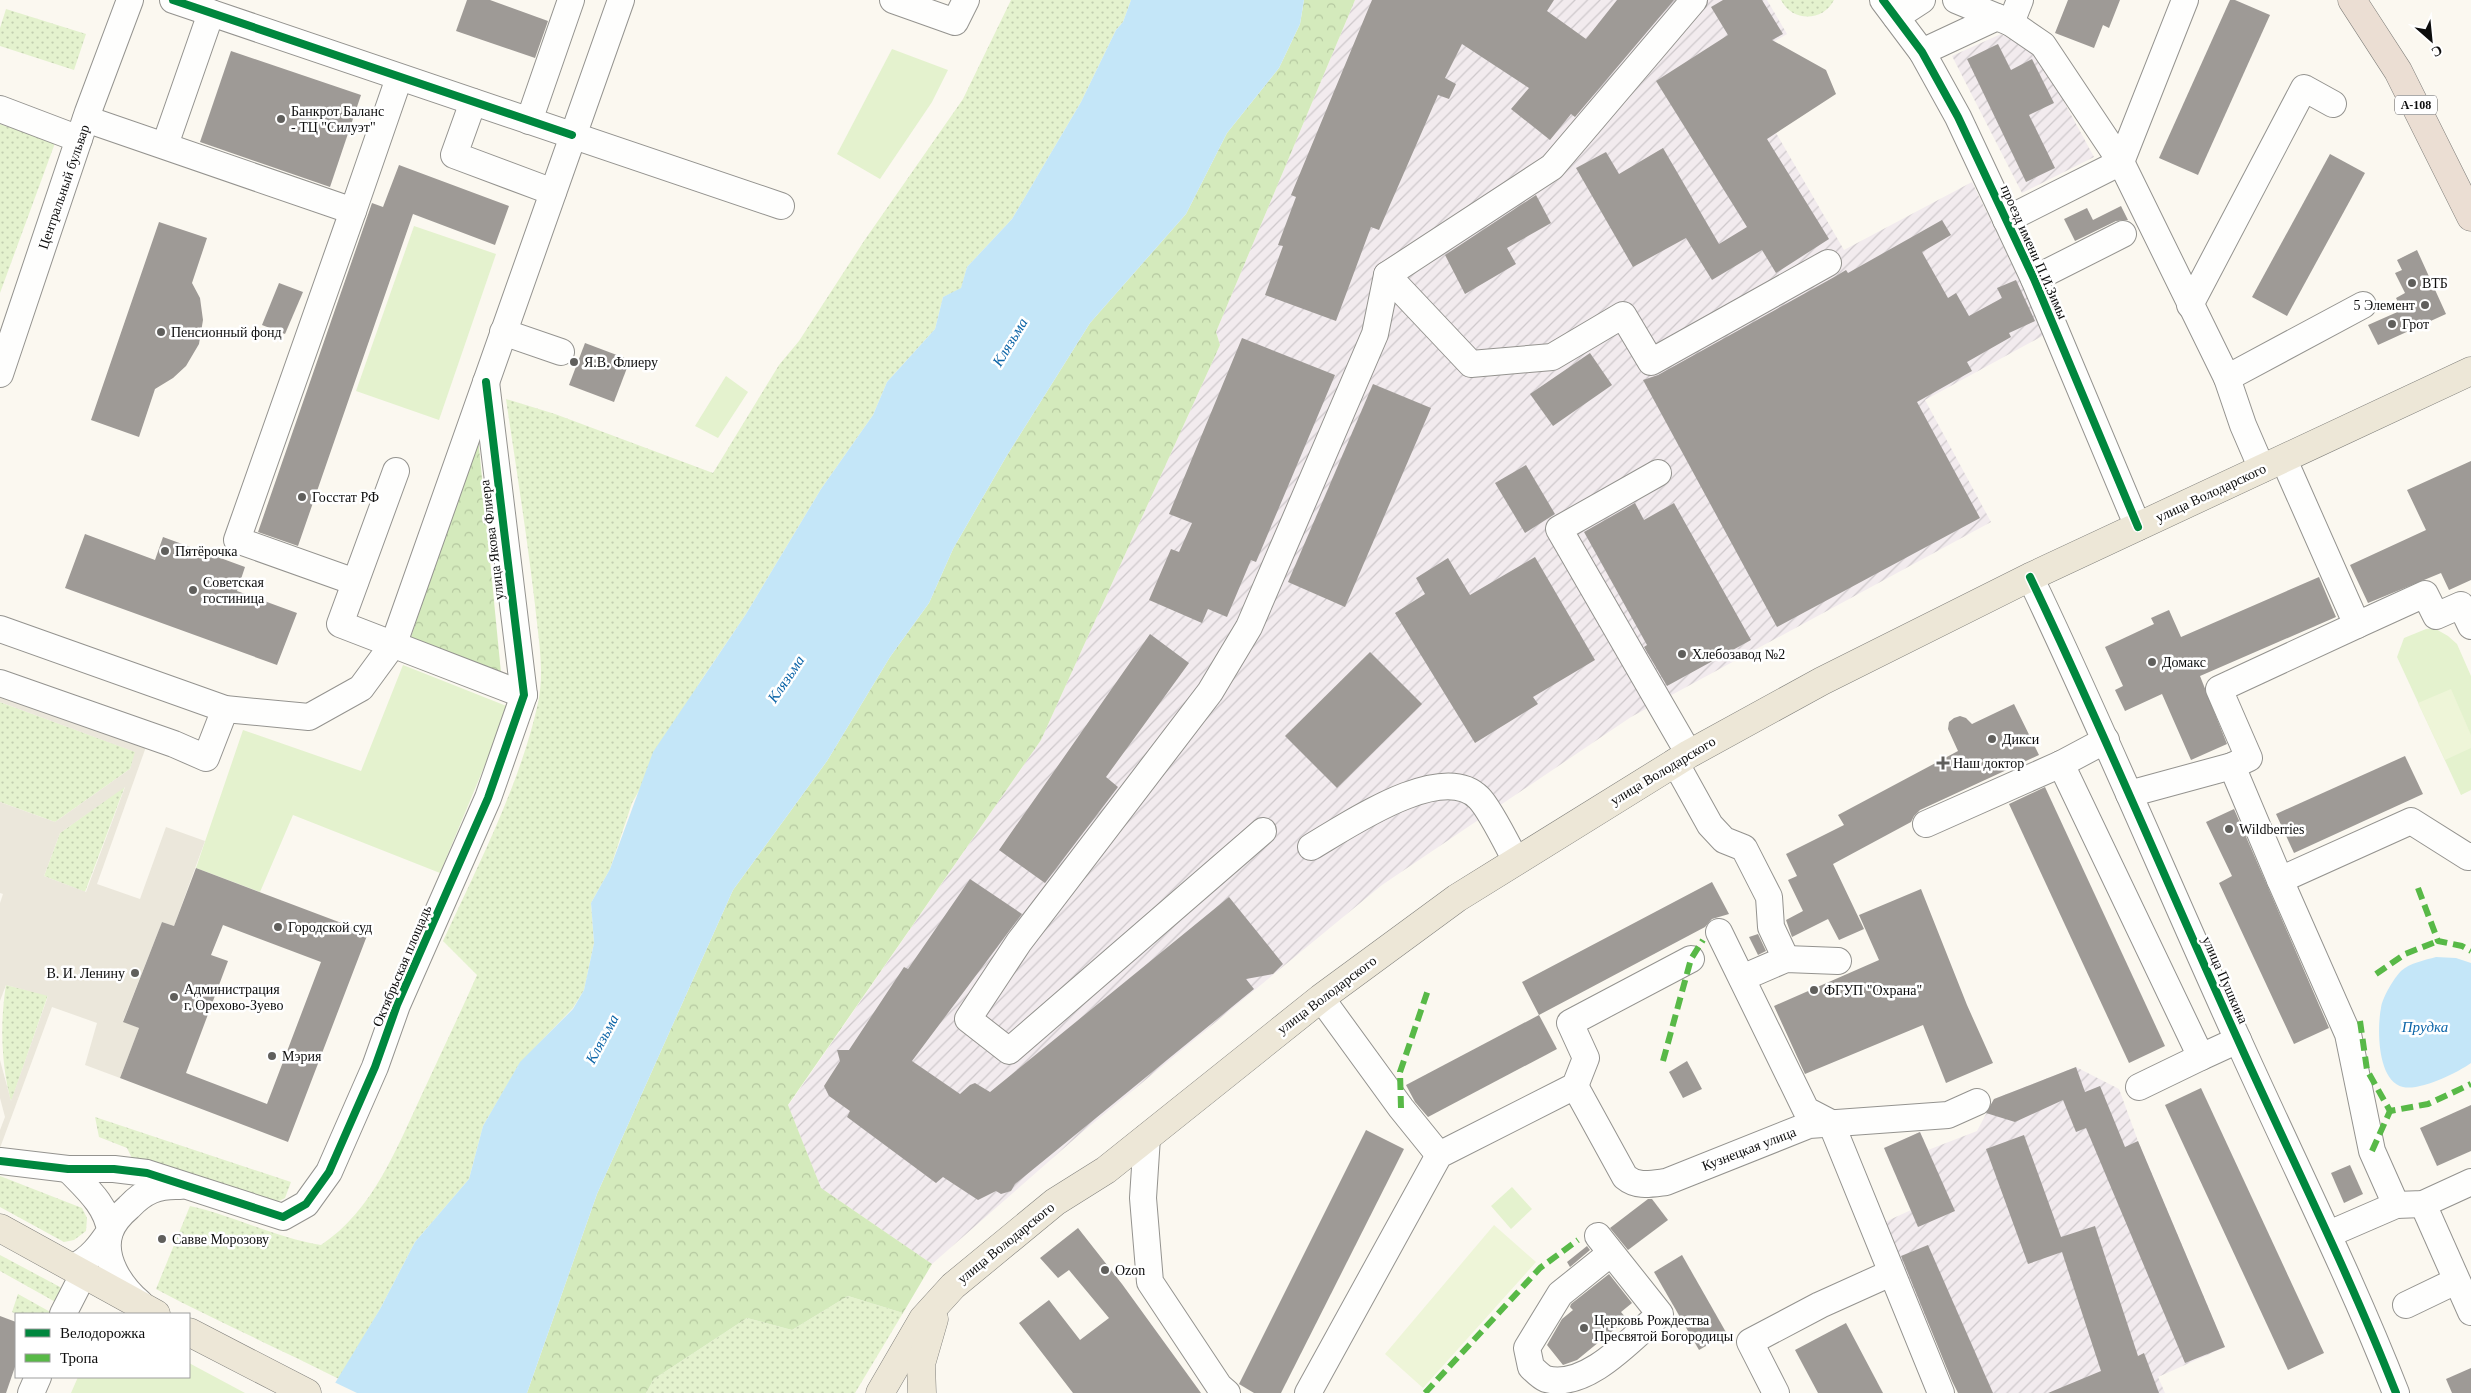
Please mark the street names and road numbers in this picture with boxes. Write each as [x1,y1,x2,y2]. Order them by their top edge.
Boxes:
road number: А-108 [2395,96,2437,114]
street label: Центральный бульвар [36,123,92,251]
street label: проезд имени П.И.Зимы [1998,183,2071,322]
street label: улица Володарского [2154,461,2268,525]
street label: улица Якова Флиера [477,478,507,601]
street label: улица Володарского [1608,734,1718,808]
street label: Октябрьская площадь [370,903,434,1029]
street label: улица Пушкина [2199,934,2251,1027]
street label: улица Володарского [1275,953,1379,1037]
street label: Кузнецкая улица [1700,1124,1799,1174]
street label: улица Володарского [955,1199,1057,1287]

